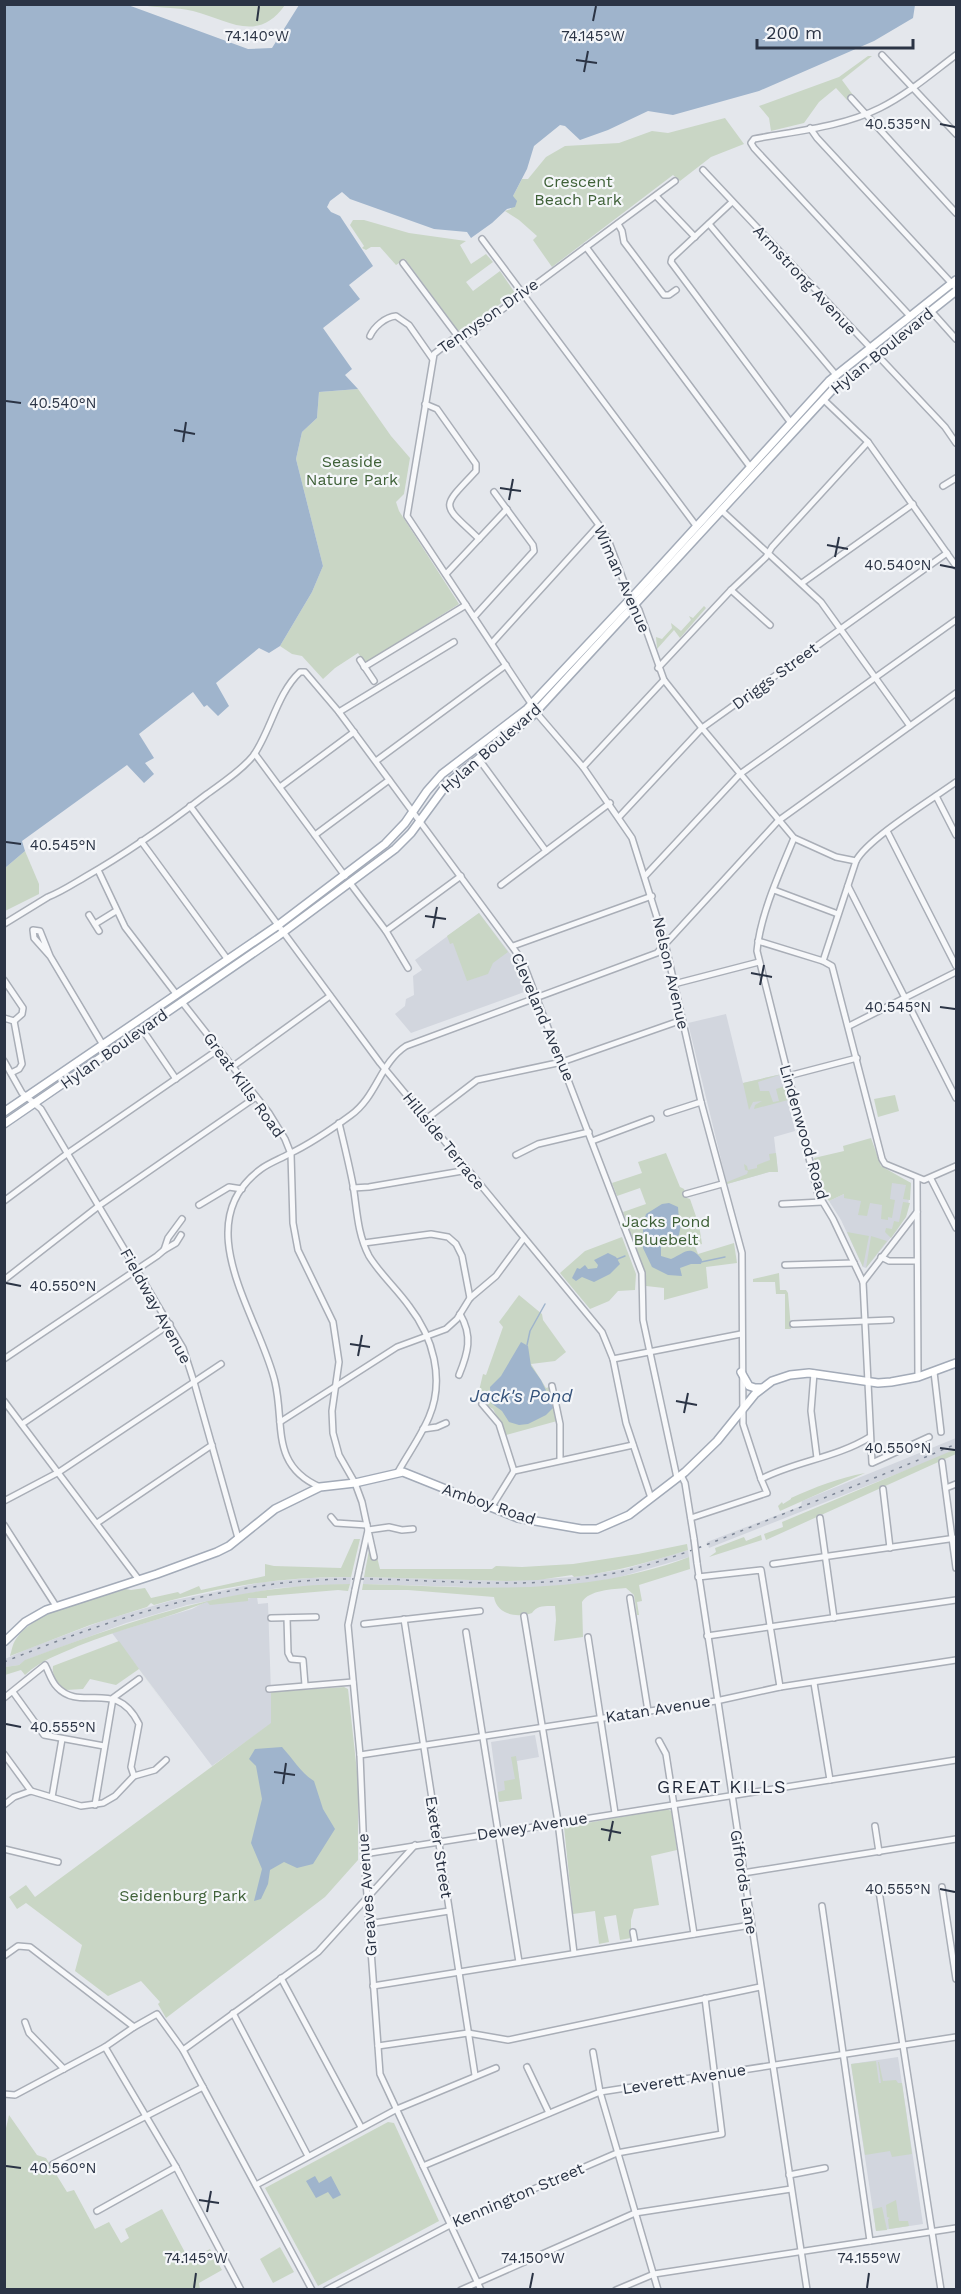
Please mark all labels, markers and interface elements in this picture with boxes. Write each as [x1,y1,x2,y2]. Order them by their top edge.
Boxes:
scale bar [757,12,913,50]
text: 200 m [766,22,822,43]
text: 74.140°W [225,27,289,45]
text: 74.145°W [561,27,625,45]
text: 40.535°N [865,115,931,133]
park label: Crescent Beach Park [534,172,622,209]
street label: Armstrong Avenue [749,221,861,339]
street label: Tennyson Drive [434,274,542,358]
street label: Hylan Boulevard [827,304,937,398]
text: 40.540°N [29,394,97,412]
park label: Seaside Nature Park [306,452,398,489]
street label: Wiman Avenue [590,522,654,636]
text: 40.540°N [864,556,932,574]
street label: Driggs Street [728,638,822,713]
street label: Hylan Boulevard [437,699,545,797]
text: 40.545°N [30,836,96,854]
street label: Nelson Avenue [649,915,693,1031]
street label: Cleveland Avenue [507,950,579,1084]
text: 40.545°N [865,998,931,1016]
street label: Hylan Boulevard [57,1005,171,1093]
street label: Great Kills Road [199,1029,289,1141]
street label: Lindenwood Road [776,1062,832,1202]
street label: Hillside Terrace [399,1088,489,1194]
park label: Jacks Pond Bluebelt [622,1212,710,1249]
street label: Fieldway Avenue [116,1245,196,1367]
text: 40.550°N [30,1277,96,1295]
water label: Jack's Pond [470,1385,573,1406]
text: 40.550°N [865,1439,931,1457]
street label: Amboy Road [440,1479,538,1529]
street label: Katan Avenue [604,1691,712,1727]
text: 40.555°N [30,1718,96,1736]
district label: GREAT KILLS [657,1776,787,1797]
street label: Exeter Street [422,1795,456,1900]
street label: Dewey Avenue [475,1808,589,1844]
street label: Giffords Lane [726,1828,762,1936]
street label: Greaves Avenue [353,1833,381,1957]
text: 40.555°N [865,1880,931,1898]
park label: Seidenburg Park [119,1886,247,1905]
street label: Leverett Avenue [621,2060,747,2098]
text: 40.560°N [29,2159,97,2177]
street label: Kennington Street [449,2159,587,2231]
text: 74.145°W [164,2249,228,2267]
text: 74.150°W [501,2249,565,2267]
text: 74.155°W [837,2249,901,2267]

